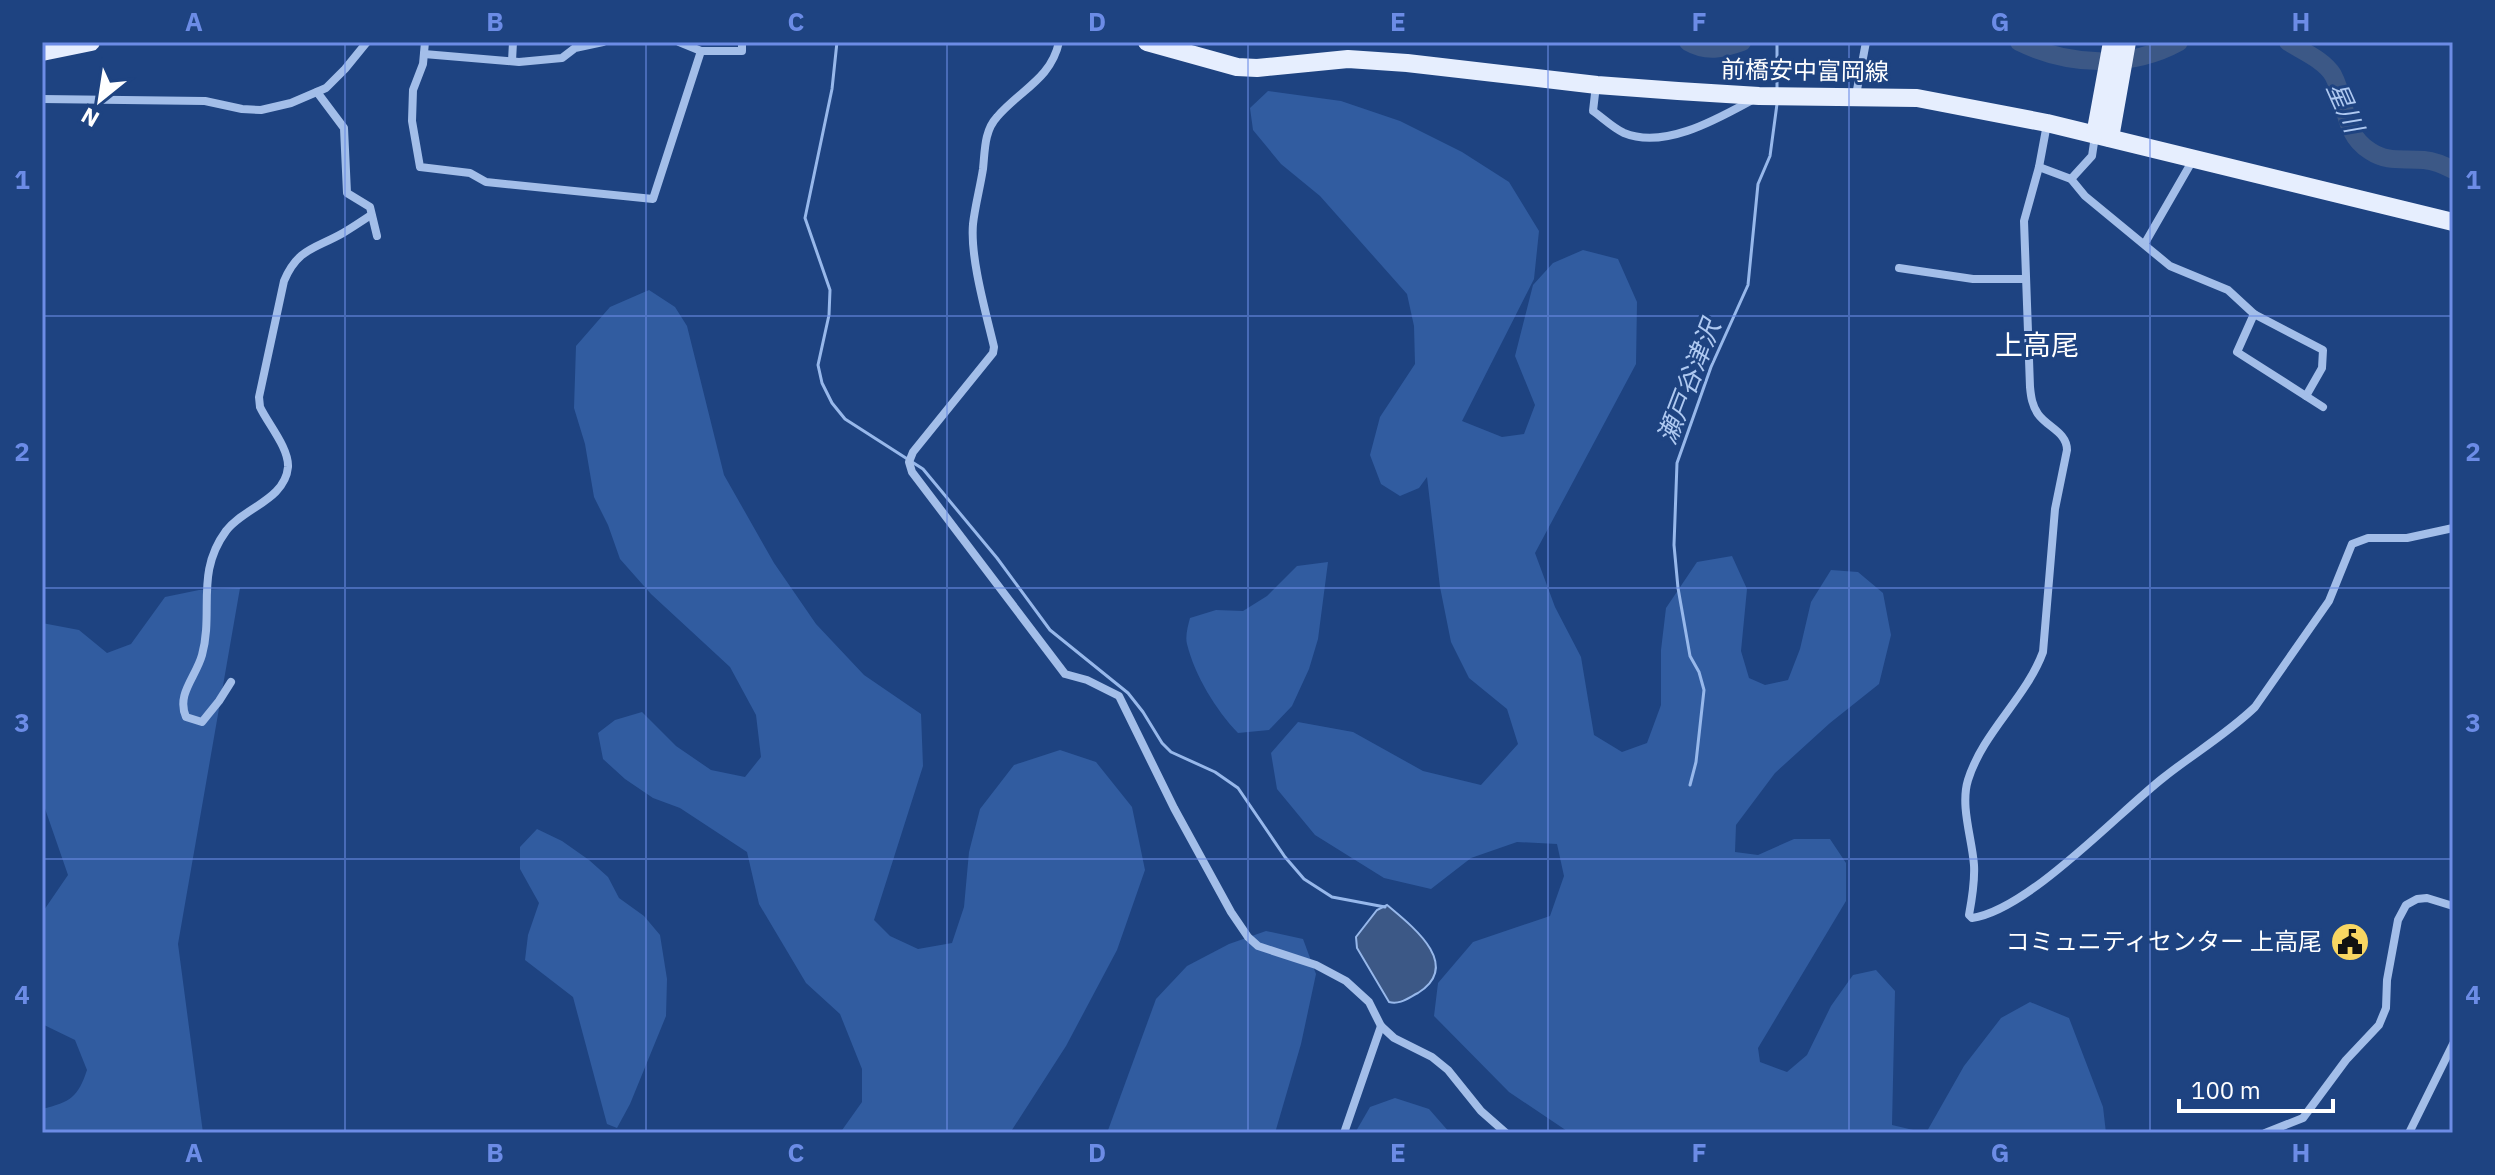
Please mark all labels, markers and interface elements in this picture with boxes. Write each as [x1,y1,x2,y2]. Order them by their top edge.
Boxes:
text: A [185,4,203,38]
text: B [486,4,504,38]
text: C [788,4,805,38]
text: D [1088,4,1106,38]
text: E [1390,4,1406,38]
text: F [1691,4,1707,38]
text: G [1991,4,2009,38]
text: H [2292,4,2310,38]
street label: 前橋安中富岡線 [1721,53,1889,87]
north arrow [60,60,140,140]
water label: 星川 [2320,76,2373,140]
text: N [76,101,104,134]
text: 1 [14,162,30,196]
text: 1 [2465,162,2481,196]
water label: 瀬戸谷津沢 [1649,312,1728,448]
district label: 上高尾 [1995,326,2079,363]
text: 2 [14,434,30,468]
text: 2 [2465,434,2481,468]
text: 3 [14,705,30,739]
text: 3 [2465,705,2481,739]
public building icon: コミュニティセンター 上高尾 [2329,921,2371,963]
place label: コミュニティセンター 上高尾 [2006,925,2322,957]
text: 4 [14,977,30,1011]
text: 4 [2465,977,2481,1011]
scale bar [2179,1063,2333,1113]
text: 100 m [2191,1074,2261,1106]
text: A [185,1135,203,1169]
text: B [486,1135,504,1169]
text: C [788,1135,805,1169]
text: D [1088,1135,1106,1169]
text: E [1390,1135,1406,1169]
text: F [1691,1135,1707,1169]
text: G [1991,1135,2009,1169]
text: H [2292,1135,2310,1169]

